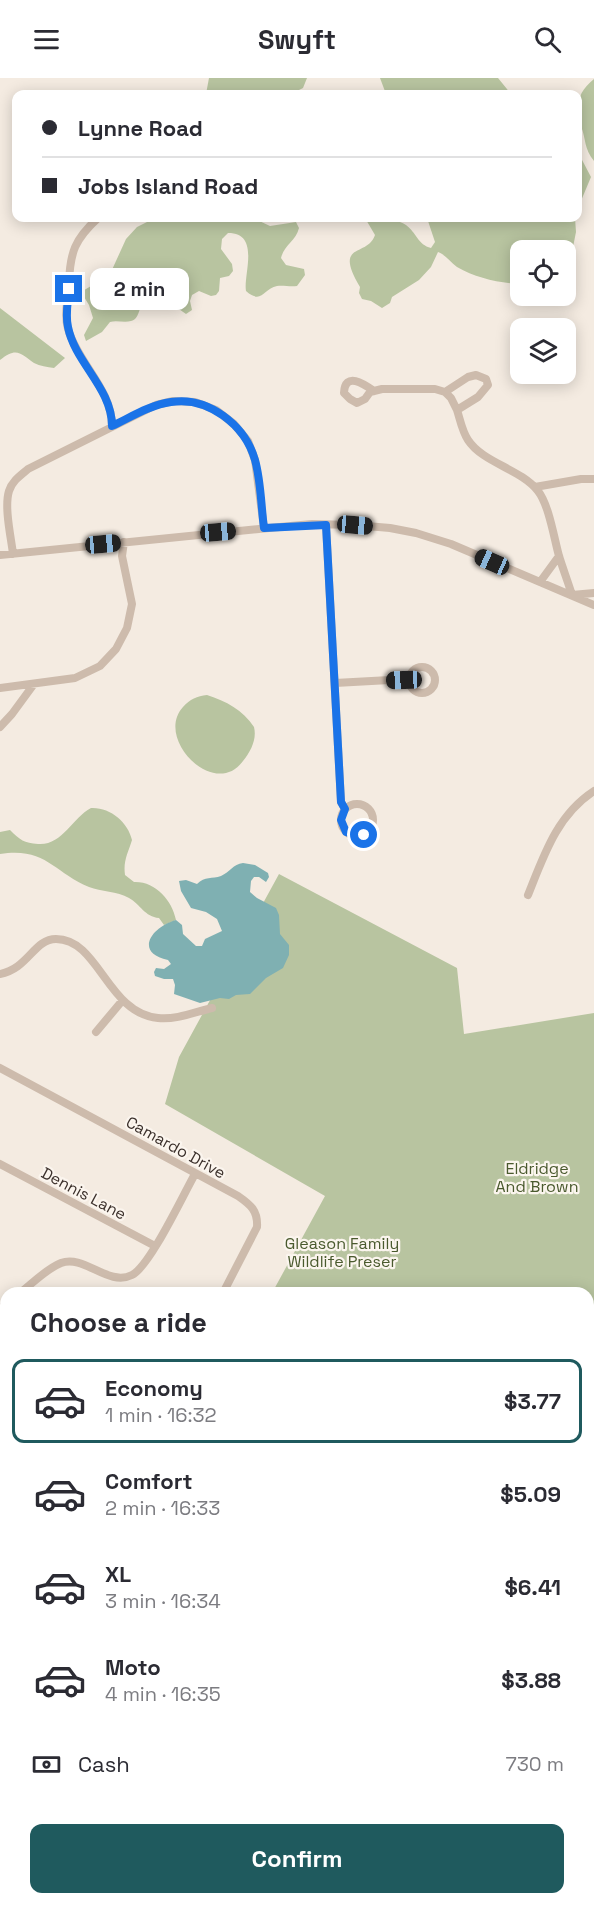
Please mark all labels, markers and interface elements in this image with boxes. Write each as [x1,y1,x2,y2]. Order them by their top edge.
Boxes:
text: Swyft [258,22,336,57]
icon: menu [30,23,63,56]
icon: search [531,23,564,56]
text: Lynne Road [78,114,203,142]
text: Jobs Island Road [78,172,258,200]
map controls [510,240,576,384]
button: locate [510,240,576,306]
callout: 2 min [90,268,189,310]
route end [55,275,82,302]
text: 2 min [114,276,165,302]
button: layers [510,318,576,384]
car [336,514,374,536]
car [199,521,237,543]
car [84,533,122,555]
car [472,546,512,578]
car [386,670,422,690]
route start [350,821,377,848]
street label: Camardo Drive [122,1111,229,1183]
park label: Eldridge And Brown [496,1158,578,1197]
street label: Dennis Lane [38,1162,130,1225]
park label: Gleason Family Wildlife Preser [285,1233,399,1272]
text: Choose a ride [30,1305,207,1340]
icon: car [33,1374,87,1428]
text: Economy [105,1374,203,1402]
text: $3.77 [504,1387,561,1415]
text: 1 min · 16:32 [105,1402,217,1428]
icon: car [33,1467,87,1521]
text: Comfort [105,1467,193,1495]
text: $5.09 [500,1480,561,1508]
text: 2 min · 16:33 [105,1495,220,1521]
icon: car [33,1560,87,1614]
text: XL [105,1560,131,1588]
text: $6.41 [504,1573,561,1601]
text: 3 min · 16:34 [105,1588,221,1614]
icon: car [33,1653,87,1707]
text: Moto [105,1653,161,1681]
text: $3.88 [501,1666,561,1694]
text: 4 min · 16:35 [105,1681,221,1707]
icon: cash [30,1748,63,1781]
text: Cash [78,1750,130,1778]
text: 730 m [505,1751,564,1777]
button: Confirm [30,1824,564,1893]

